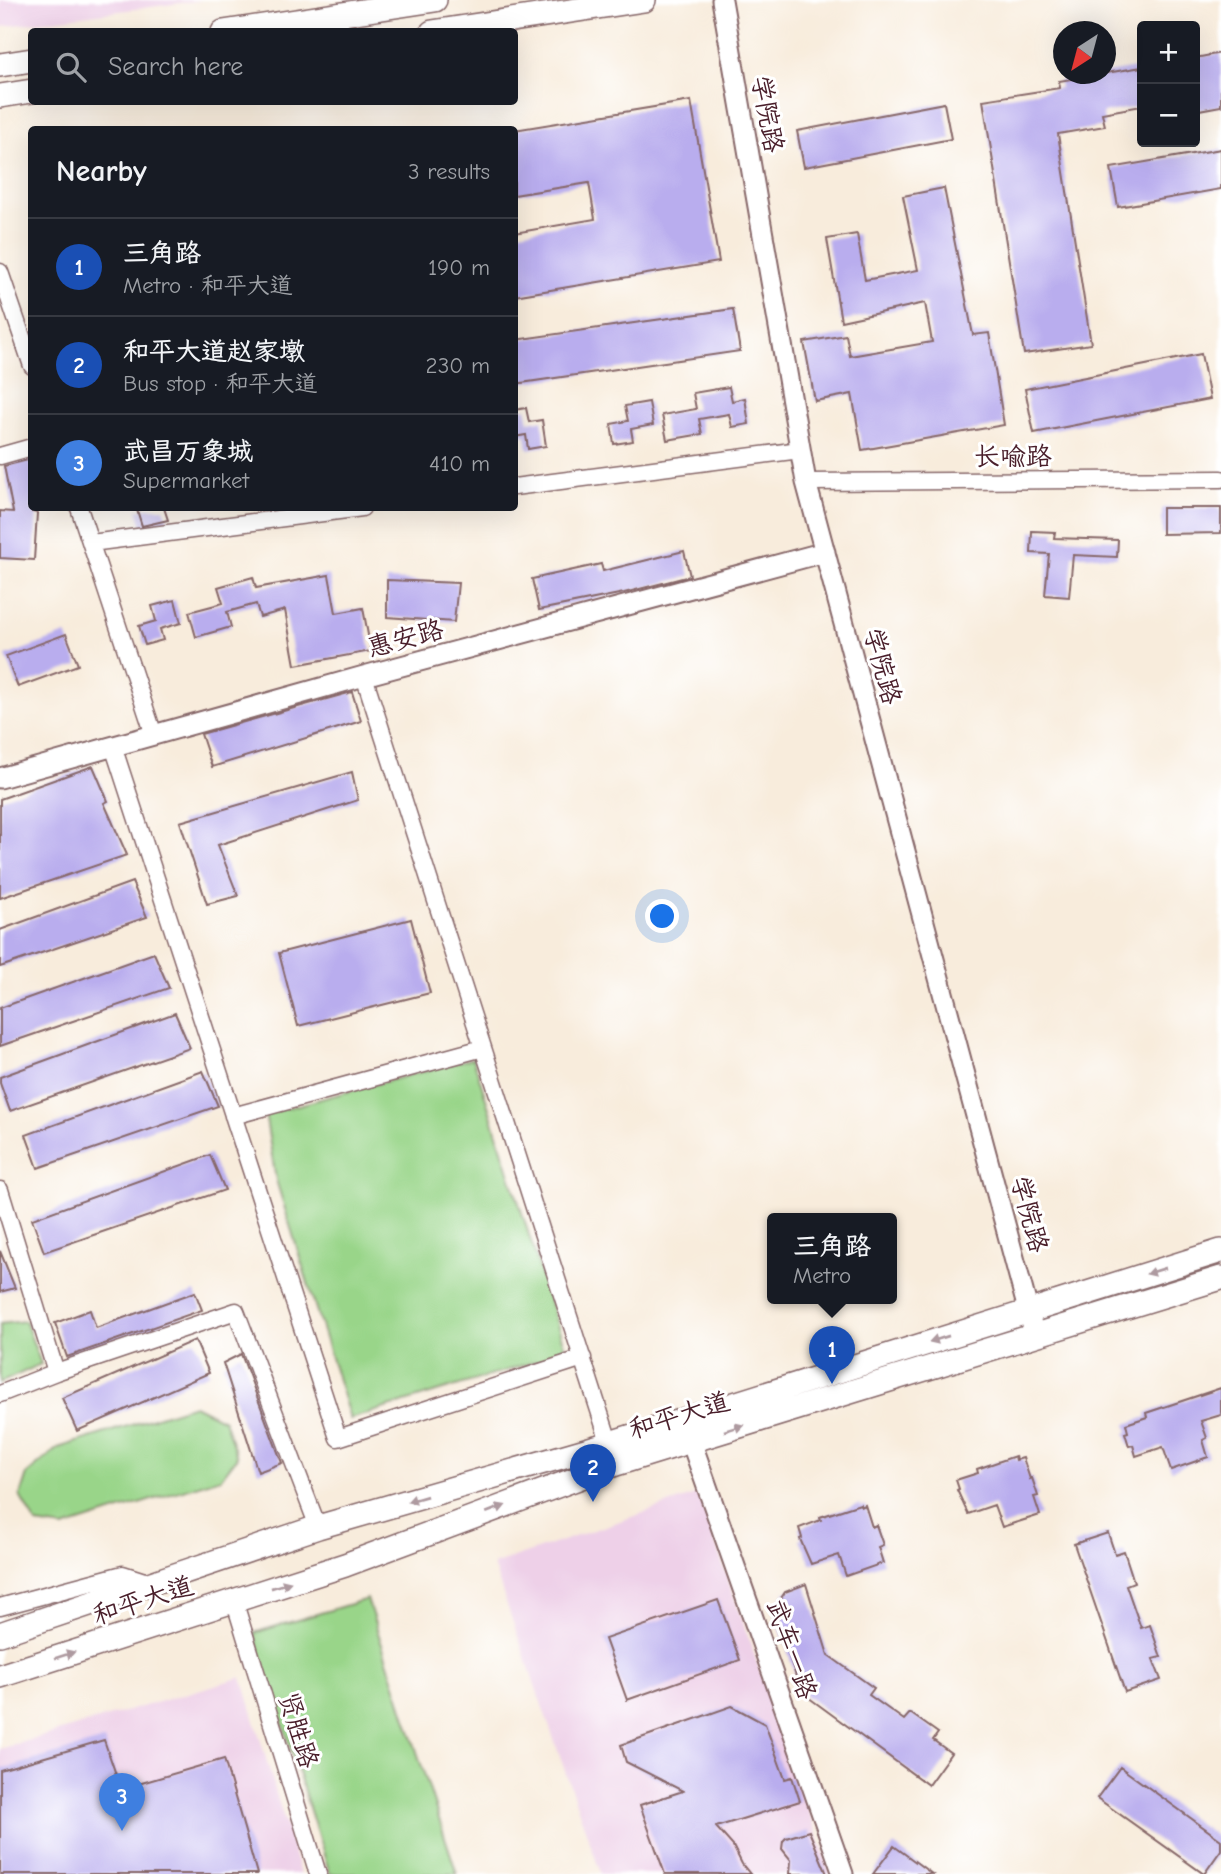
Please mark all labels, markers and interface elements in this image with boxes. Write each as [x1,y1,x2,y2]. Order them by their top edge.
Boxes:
north arrow [1053,21,1116,84]
map controls [1137,21,1200,147]
button: + [1137,21,1200,84]
search box [28,28,518,105]
icon: search [52,48,90,86]
text: Search here [108,52,243,82]
street label: 学院路 [745,73,789,155]
button: − [1137,84,1200,147]
text: Nearby [56,154,147,189]
text: 3 results [408,158,490,185]
text: 三角路 [123,239,201,269]
text: 1 [74,254,84,281]
text: 190 m [428,254,490,281]
text: Metro · 和平大道 [123,272,293,299]
text: 和平大道赵家墩 [123,337,305,367]
text: 2 [73,352,85,379]
text: 230 m [426,352,490,379]
text: Bus stop · 和平大道 [123,370,318,397]
text: 武昌万象城 [123,437,253,467]
street label: 长喻路 [974,442,1052,472]
text: 3 [73,450,85,477]
text: 410 m [429,450,490,477]
text: Supermarket [123,467,249,494]
street label: 惠安路 [364,614,447,664]
street label: 学院路 [857,625,907,708]
your location [645,899,679,933]
street label: 学院路 [1004,1173,1054,1256]
popup [767,1213,897,1304]
text: 三角路 [793,1232,871,1262]
text: Metro [793,1262,851,1289]
one-way arrow [1145,1266,1166,1277]
pin: 1 [809,1326,855,1384]
one-way arrow [928,1335,949,1345]
street label: 和平大道 [625,1386,733,1446]
one-way arrow [724,1422,745,1432]
pin: 2 [570,1444,616,1502]
one-way arrow [406,1494,428,1505]
one-way arrow [485,1503,506,1514]
street label: 和平大道 [89,1571,197,1631]
one-way arrow [271,1579,292,1590]
street label: 武车一路 [760,1595,822,1703]
one-way arrow [54,1649,75,1659]
street label: 贤胜路 [272,1689,324,1772]
pin: 3 [99,1773,145,1831]

